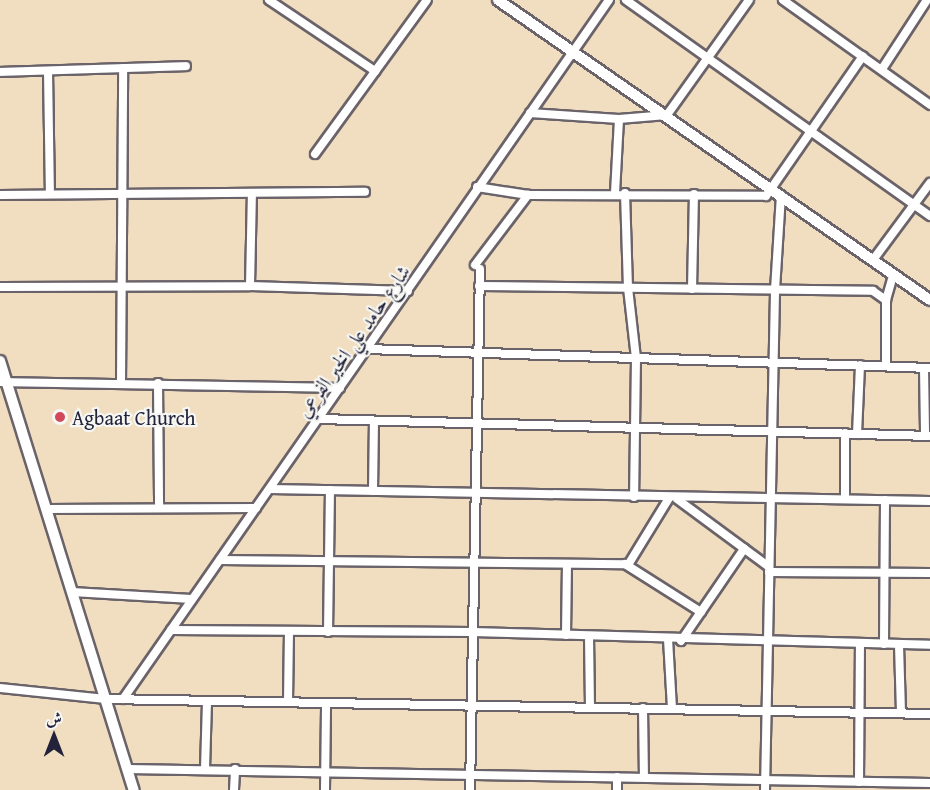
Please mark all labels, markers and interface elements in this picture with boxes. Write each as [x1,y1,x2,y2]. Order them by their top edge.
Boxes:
street label: شارع حامد علي الخير الفرعي [291,260,415,422]
place label: Agbaat Church [72,405,195,429]
marker: Agbaat Church [53,410,67,424]
north arrow [24,706,84,766]
text: ش [46,706,62,730]

